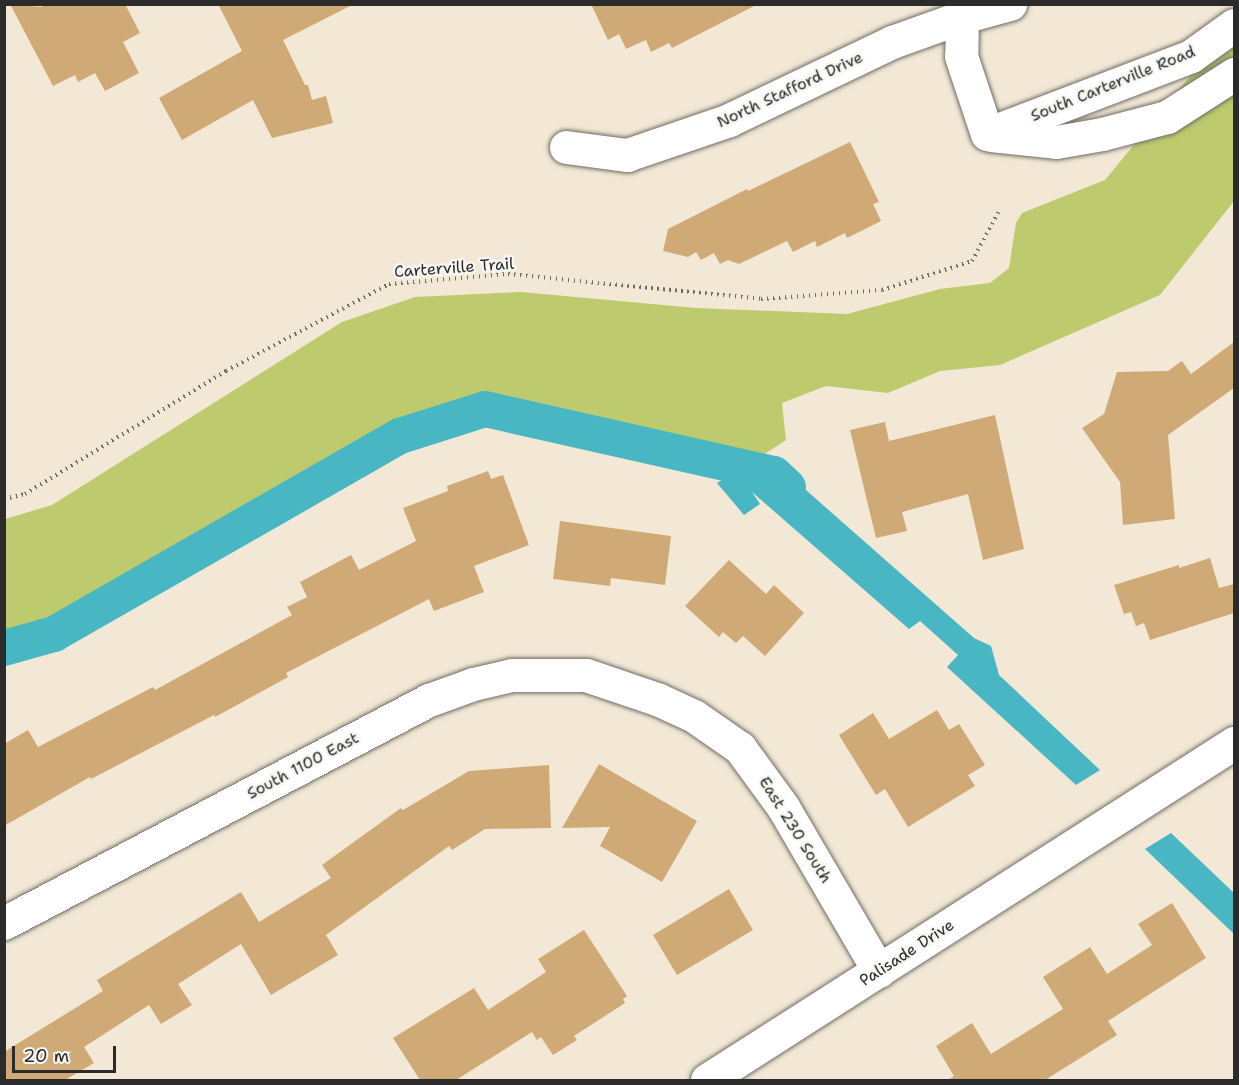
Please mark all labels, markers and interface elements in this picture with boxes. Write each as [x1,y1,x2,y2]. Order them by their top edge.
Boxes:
street label: South Carterville Road [1028,42,1198,126]
street label: North Stafford Drive [714,48,866,132]
street label: Carterville Trail [393,254,515,282]
street label: South 1100 East [244,728,362,804]
street label: East 230 South [755,773,835,887]
street label: Palisade Drive [856,915,958,991]
scale bar [15,1034,118,1072]
text: 20 m [23,1044,69,1068]

